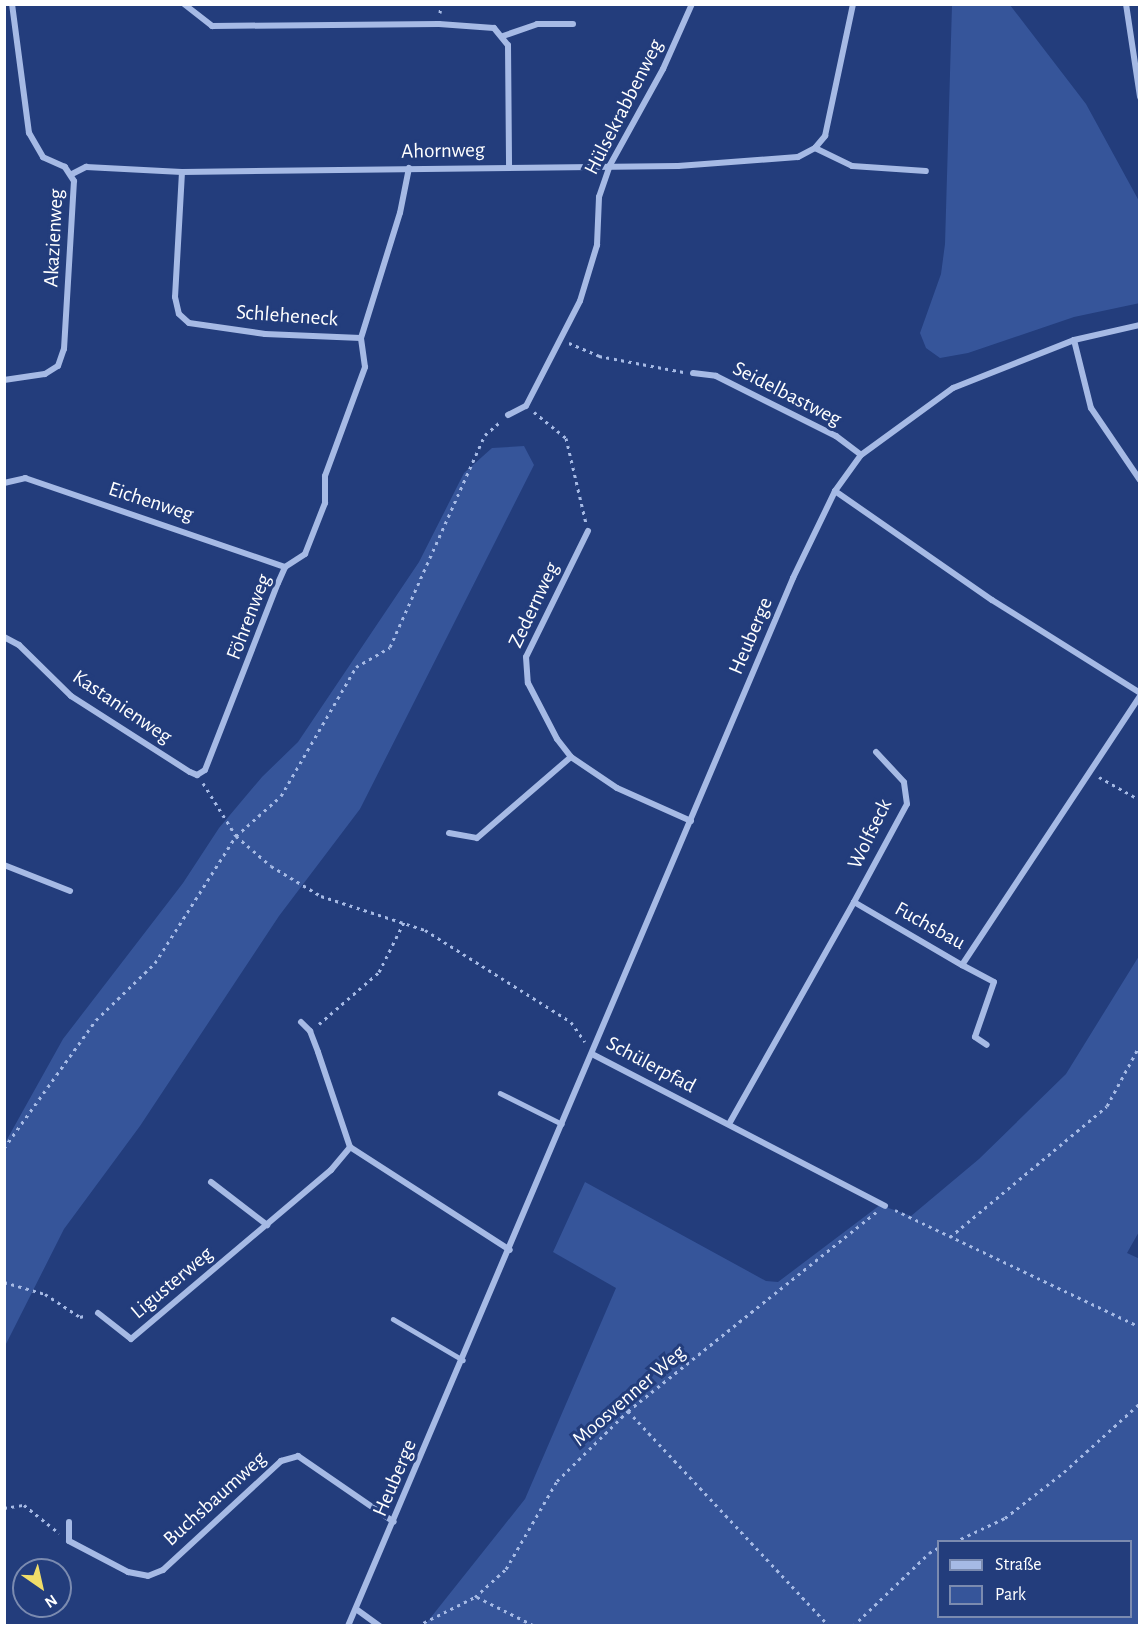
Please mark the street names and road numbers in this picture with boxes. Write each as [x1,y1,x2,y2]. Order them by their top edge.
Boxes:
street label: Hülsekrabbenweg [579,35,669,179]
street label: Ahornweg [401,138,485,164]
street label: Akazienweg [39,188,69,288]
street label: Schleheneck [235,300,339,332]
street label: Seidelbastweg [728,356,846,432]
street label: Eichenweg [105,476,197,528]
street label: Zedernweg [503,558,565,652]
street label: Föhrenweg [221,571,277,663]
street label: Heuberge [723,594,779,678]
street label: Kastanienweg [67,665,177,749]
street label: Wolfseck [842,795,898,873]
street label: Fuchsbau [890,896,970,956]
street label: Schülerpfad [602,1031,700,1099]
street label: Ligusterweg [126,1241,218,1325]
street label: Moosvenner Weg [567,1340,691,1452]
street label: Heuberge [367,1436,423,1520]
street label: Buchsbaumweg [158,1446,272,1552]

